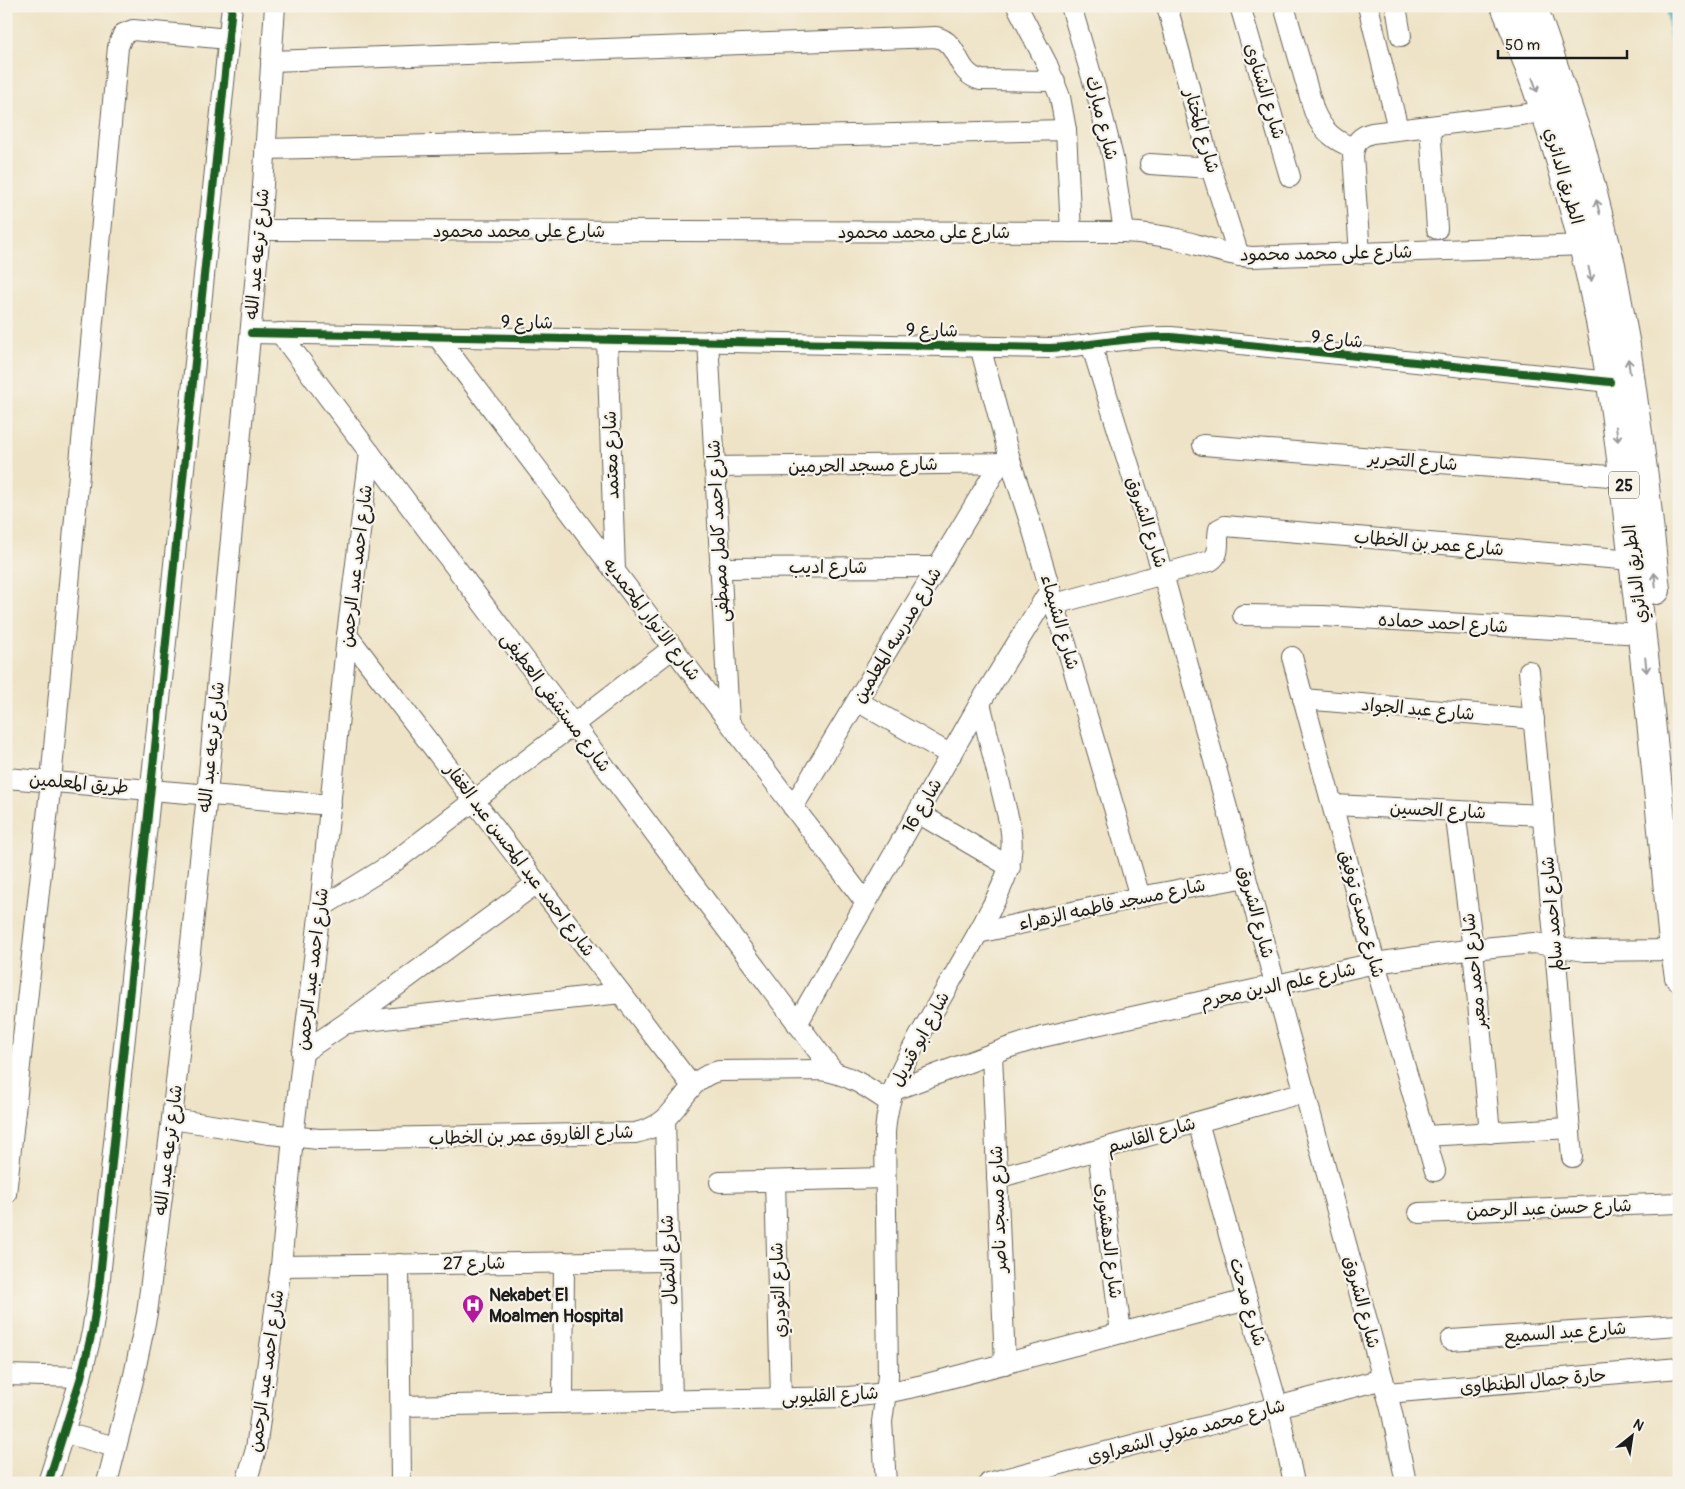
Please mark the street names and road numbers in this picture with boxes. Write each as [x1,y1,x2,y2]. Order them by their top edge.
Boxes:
street label: شارع الشناوى [1239,40,1290,142]
street label: شارع مبارك [1080,74,1123,163]
street label: شارع المختار [1178,85,1224,176]
street label: الطريق الدائري [1538,125,1588,227]
street label: شارع ترعه عبد الله [240,187,275,321]
street label: شارع على محمد محمود [433,220,605,243]
street label: شارع على محمد محمود [838,221,1010,244]
street label: شارع على محمد محمود [1240,240,1412,267]
street label: شارع 9 [501,311,553,334]
street label: شارع 9 [906,319,958,342]
street label: شارع 9 [1310,325,1364,354]
street label: شارع معتمد [598,410,625,500]
street label: شارع احمد كامل مصطفى [702,439,735,623]
street label: شارع التحرير [1366,447,1458,476]
street label: شارع مسجد الحرمين [788,453,938,478]
road number: 25 [1609,472,1639,498]
street label: شارع الشروق [1121,473,1172,571]
street label: شارع احمد عبد الرحمن [335,483,378,649]
street label: الطريق الدائري [1618,523,1654,625]
street label: شارع عمر بن الخطاب [1353,525,1505,562]
street label: شارع الانوار المحمديه [598,553,705,685]
street label: شارع اديب [789,556,867,579]
street label: شارع مدرسه المعلمين [848,563,947,707]
street label: شارع الشيماء [1035,572,1084,673]
street label: شارع احمد حماده [1377,609,1509,638]
street label: شارع مستشفى العطيفى [495,628,616,777]
street label: شارع ترعه عبد الله [193,680,230,814]
street label: شارع عبد الجواد [1360,693,1476,726]
street label: شارع احمد عبد المحسن عبد الغفار [438,758,600,961]
street label: طريق المعلمين [28,768,130,799]
street label: شارع 16 [897,774,947,838]
street label: شارع الحسين [1389,796,1487,825]
street label: شارع حمدى توفيق [1333,848,1390,980]
street label: شارع احمد سالم [1536,855,1571,973]
street label: شارع الشروق [1232,863,1279,961]
street label: شارع مسجد فاطمه الزهراء [1017,873,1208,936]
street label: شارع احمد عبد الرحمن [291,886,334,1052]
street label: شارع احمد معبر [1457,912,1492,1032]
street label: شارع علم الدين محرم [1198,958,1358,1015]
street label: شارع ابو قنديل [886,988,955,1091]
street label: شارع ترعه عبد الله [149,1083,188,1217]
street label: شارع القاسم [1104,1112,1199,1161]
street label: شارع الفاروق عمر بن الخطاب [428,1120,634,1151]
street label: شارع مسجد ناصر [985,1145,1012,1275]
street label: شارع الدهشورى [1090,1182,1127,1300]
street label: شارع حسن عبد الرحمن [1466,1194,1632,1223]
street label: شارع النضال [655,1214,682,1306]
street label: شارع التودري [765,1242,793,1338]
street label: شارع 27 [443,1251,505,1276]
street label: شارع الشروق [1338,1253,1385,1351]
street label: شارع مدحت [1224,1255,1271,1349]
street label: شارع احمد عبد الرحمن [244,1288,289,1454]
street label: شارع عبد السميع [1503,1317,1627,1349]
street label: حارة جمال الطنطاوى [1459,1364,1607,1399]
street label: شارع القليوبى [781,1381,879,1410]
street label: شارع محمد متولي الشعراوى [1085,1394,1289,1473]

